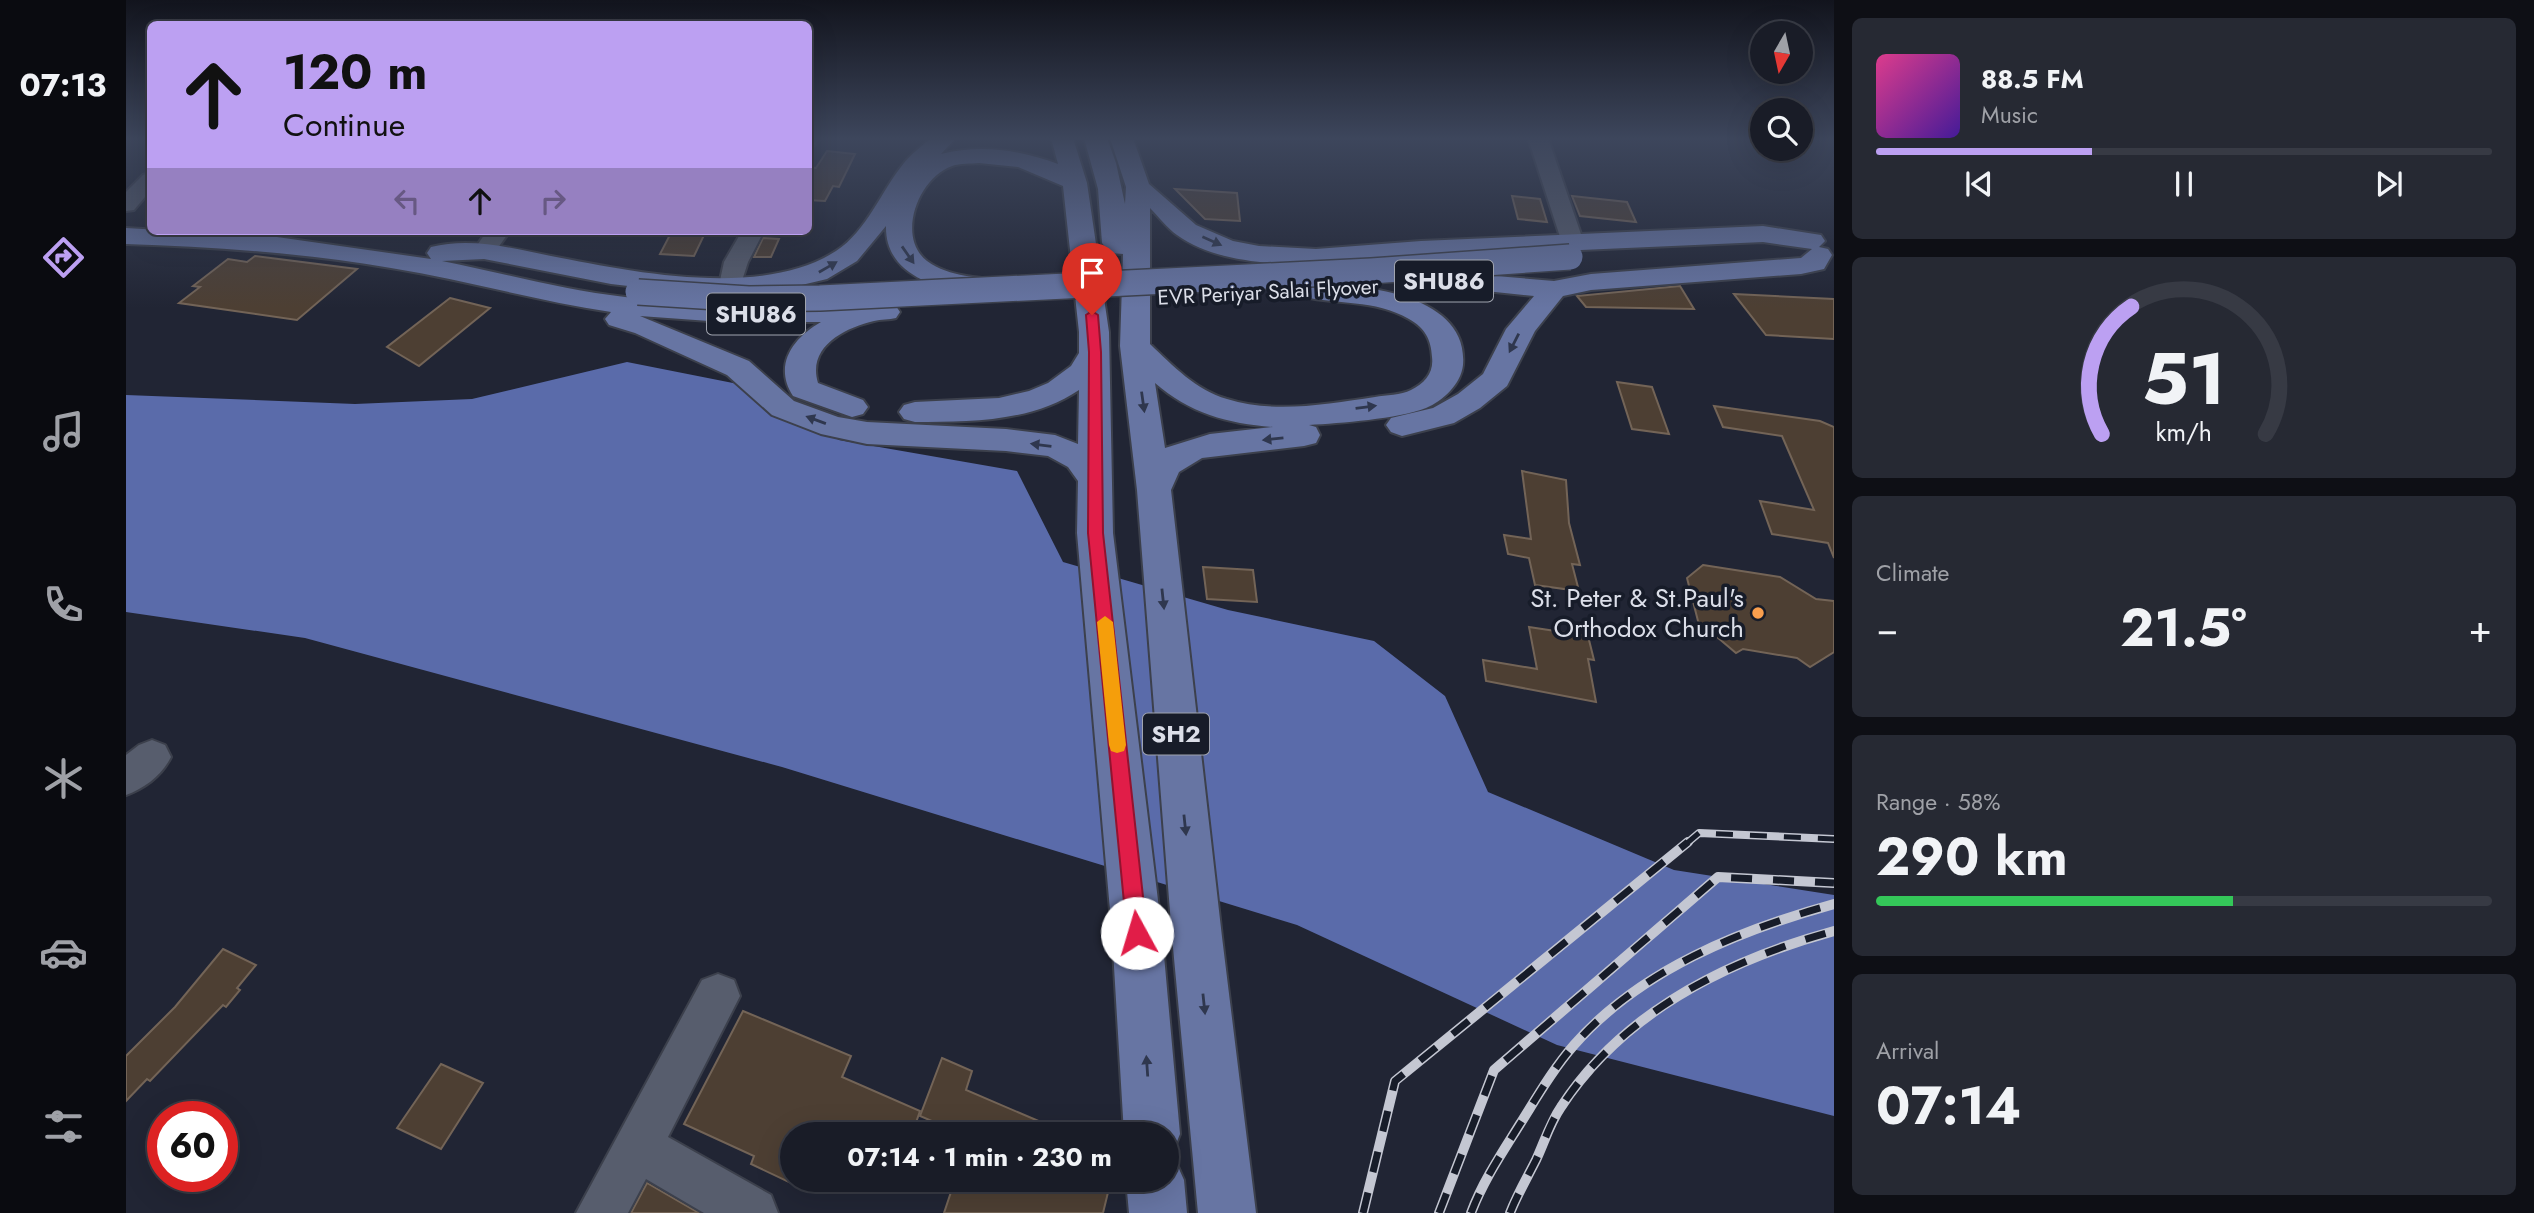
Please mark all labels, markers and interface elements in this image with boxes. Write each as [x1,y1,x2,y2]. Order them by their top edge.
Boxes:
north arrow [1750,21,1813,84]
map controls [1750,21,1813,161]
text: 120 m [283,37,427,107]
icon: ahead [168,49,259,140]
text: 88.5 FM [1981,60,2084,98]
text: 07:13 [20,62,106,108]
button: search [1750,98,1813,161]
text: Music [1981,98,2038,132]
text: Continue [283,102,405,148]
icon: previous [1960,165,1998,203]
icon: pause [2165,165,2203,203]
icon: next [2370,165,2408,203]
icon: left [388,182,426,220]
icon: ahead [461,182,499,220]
icon: right [534,182,572,220]
icon: directions [39,233,88,282]
one-way arrow [1202,235,1222,247]
pin [1062,243,1122,315]
one-way arrow [901,246,915,264]
icon: arrive [1073,254,1111,292]
road number: SHU86 [1395,260,1493,302]
one-way arrow [818,261,837,273]
street label: EVR Periyar Salai Flyover [1157,271,1380,313]
road number: SHU86 [707,293,805,334]
text: 51 [2142,326,2226,431]
one-way arrow [1508,333,1519,353]
one-way arrow [1137,391,1148,413]
one-way arrow [1355,402,1377,413]
icon: music [39,407,88,456]
text: km/h [2156,413,2212,449]
one-way arrow [806,414,827,425]
one-way arrow [1262,433,1284,444]
one-way arrow [1030,439,1052,450]
text: Climate [1876,556,1949,590]
place label: St. Peter & St.Paul's Orthodox Church [1530,579,1744,647]
icon: phone [39,580,88,629]
one-way arrow [1158,588,1169,610]
text: 21.5° [2120,590,2247,666]
text: − [1876,601,1898,656]
text: + [2469,601,2492,656]
marker: St. Peter & St.Paul's Orthodox Church [1750,605,1766,621]
road number: SH2 [1143,714,1209,754]
icon: climate [39,754,88,803]
text: Range · 58% [1876,785,2000,819]
one-way arrow [1180,814,1191,836]
text: 290 km [1876,819,2068,895]
position arrow [1100,896,1174,970]
icon: car [39,928,88,977]
one-way arrow [1199,994,1210,1016]
text: Arrival [1876,1034,1939,1068]
one-way arrow [1141,1055,1152,1077]
text: 07:14 [1876,1068,2021,1144]
speed limit sign: 60 [147,1101,238,1192]
icon: filters [39,1102,88,1151]
text: 07:14 · 1 min · 230 m [847,1138,1112,1176]

